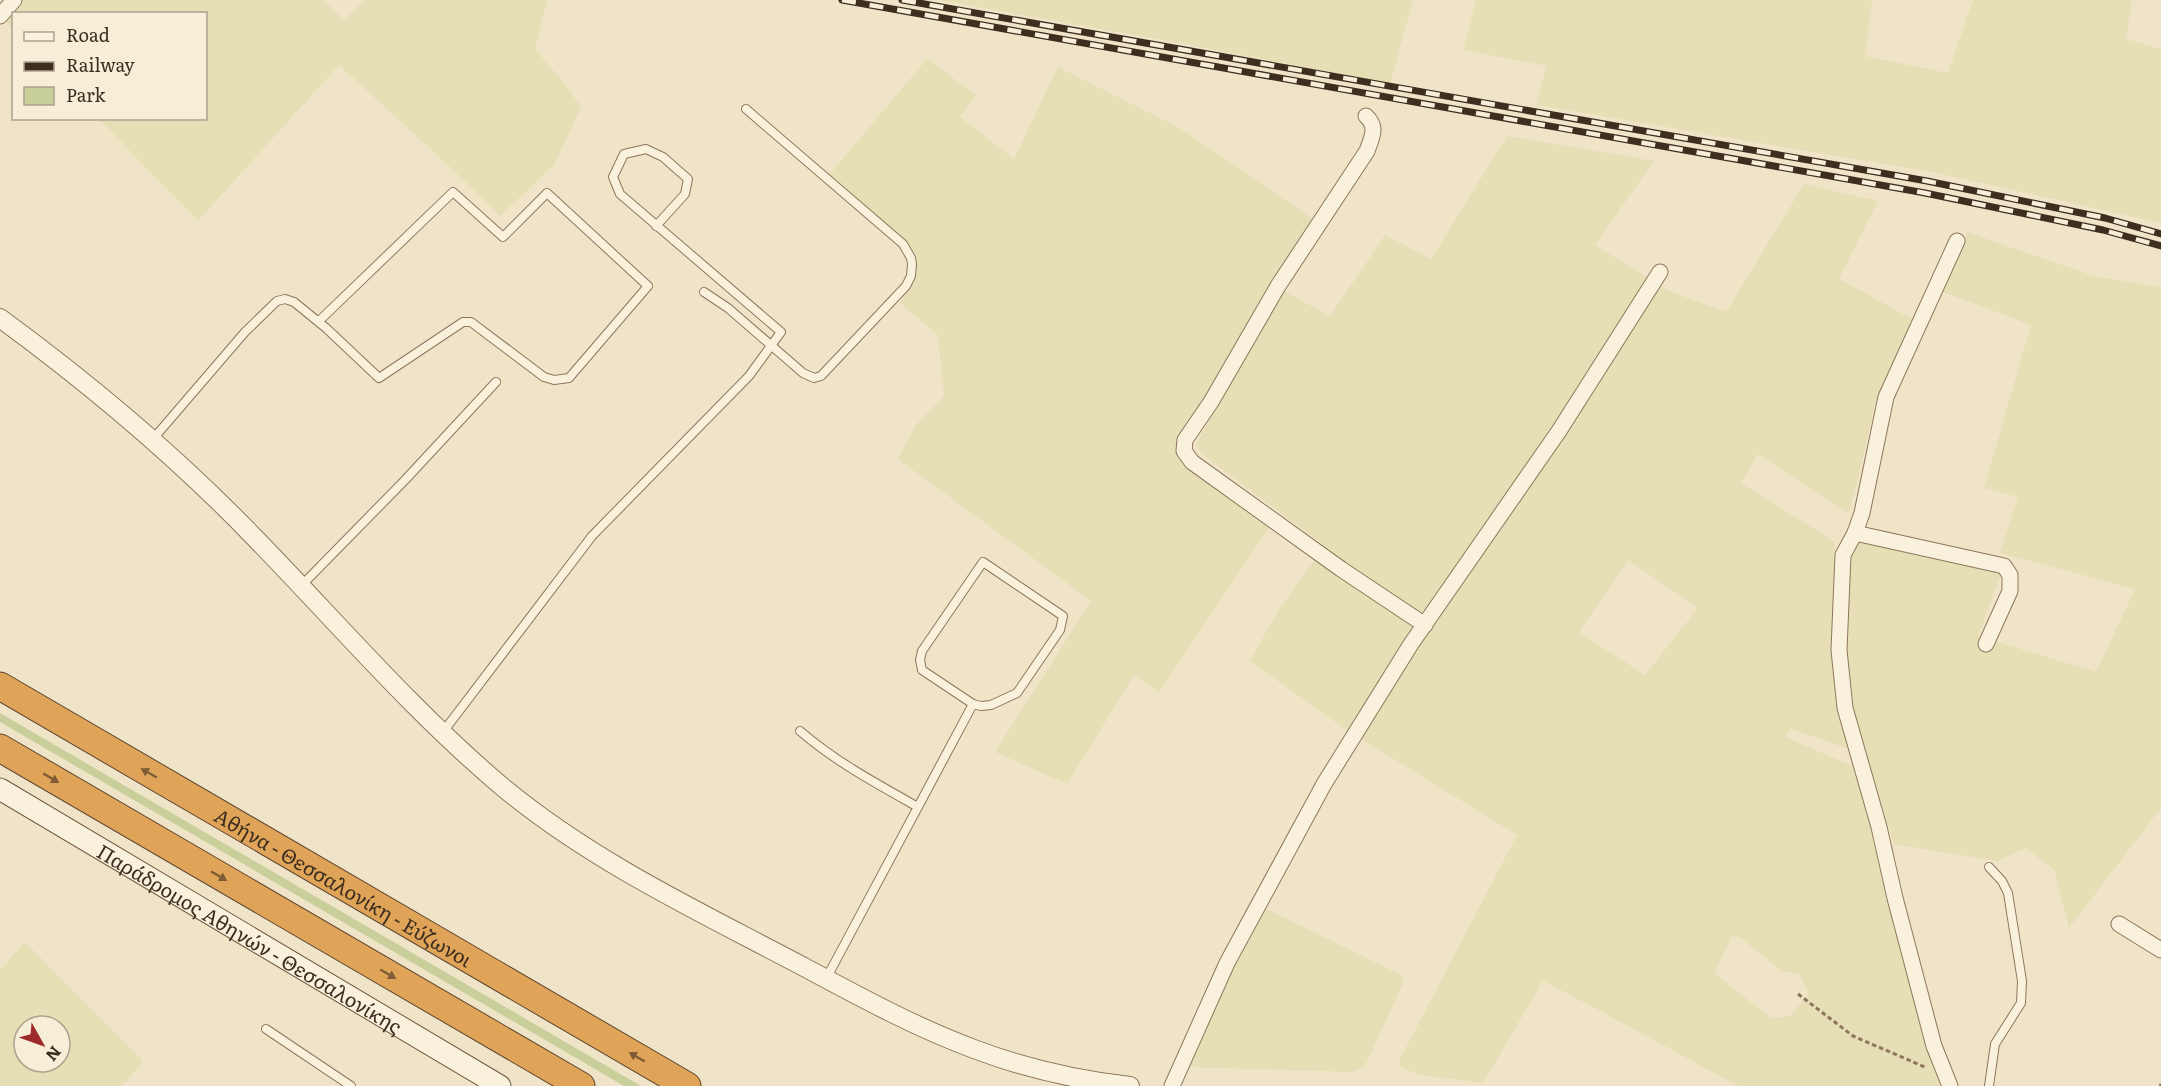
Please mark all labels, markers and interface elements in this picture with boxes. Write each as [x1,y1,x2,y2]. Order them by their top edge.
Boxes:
legend [12,12,207,120]
text: Road [66,21,110,48]
text: Railway [66,51,135,78]
text: Park [66,81,107,108]
one-way arrow [140,768,157,778]
one-way arrow [42,772,59,782]
street label: Αθήνα - Θεσσαλονίκη - Εύζωνοι [209,799,479,973]
street label: Παράδρομος Αθηνών - Θεσσαλονίκης [92,835,408,1040]
one-way arrow [211,870,227,881]
one-way arrow [380,968,396,979]
north arrow [12,1014,72,1074]
text: N [41,1041,68,1067]
one-way arrow [629,1051,645,1062]

